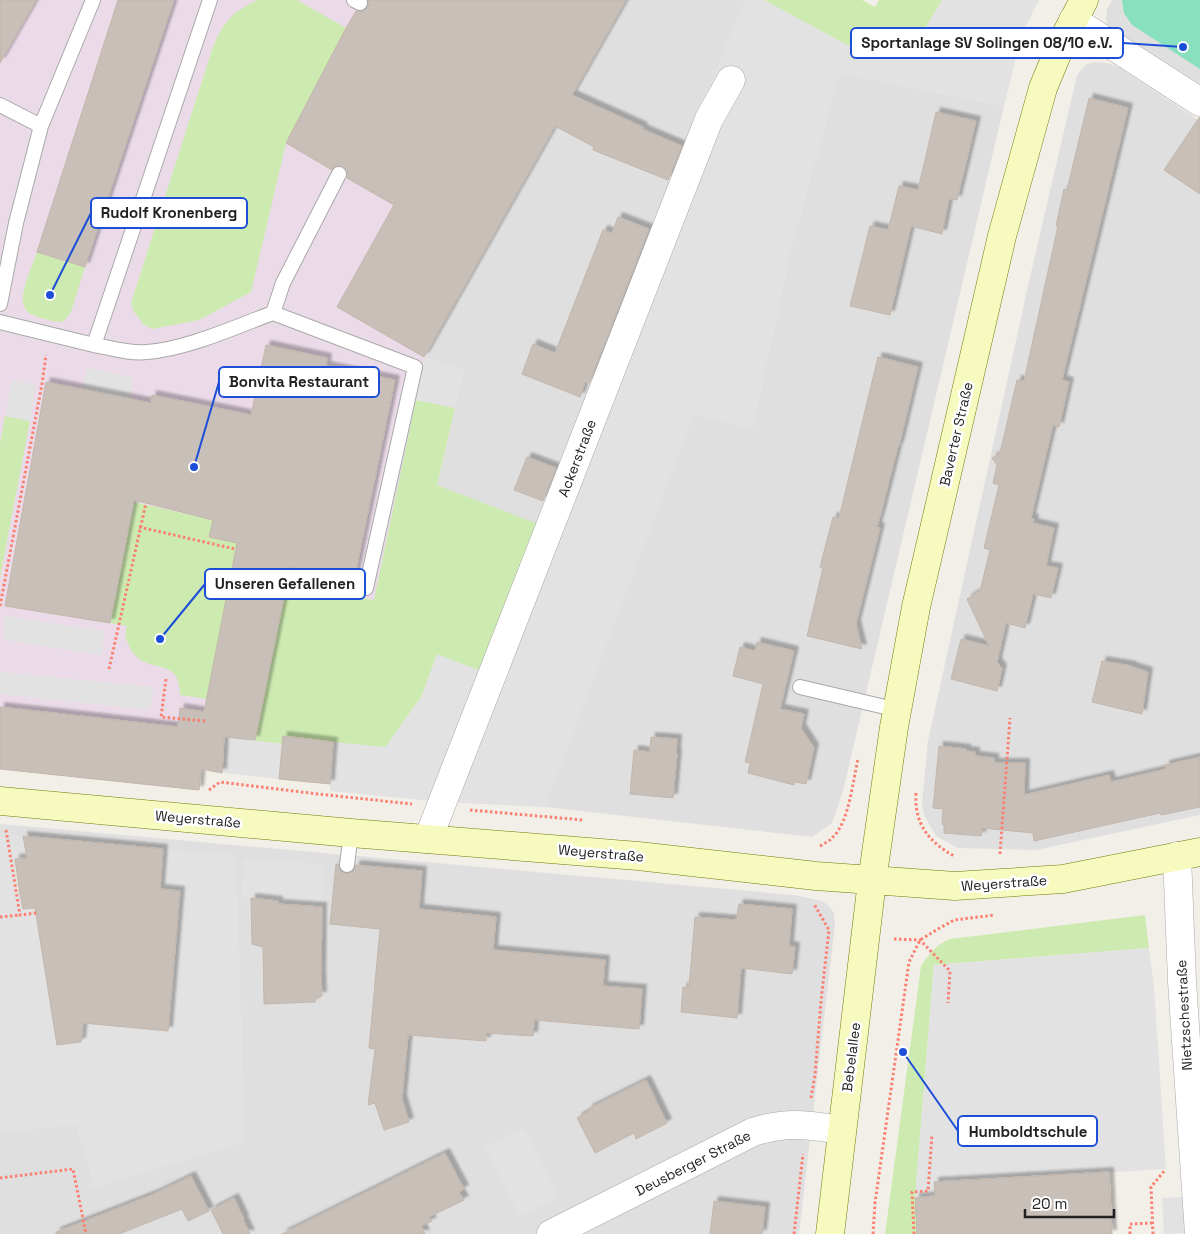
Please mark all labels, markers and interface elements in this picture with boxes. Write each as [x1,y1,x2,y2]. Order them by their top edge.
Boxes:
callout: Sportanlage SV Solingen 08/10 e.V. [851,28,1123,58]
text: Sportanlage SV Solingen 08/10 e.V. [861,33,1113,52]
callout: Rudolf Kronenberg [91,198,247,228]
text: Rudolf Kronenberg [101,203,237,222]
callout: Bonvita Restaurant [219,367,379,397]
text: Bonvita Restaurant [229,372,369,391]
street label: Baverter Straße [935,380,977,488]
street label: Ackerstraße [554,417,600,499]
callout: Unseren Gefallenen [205,569,365,599]
text: Unseren Gefallenen [215,574,355,593]
street label: Weyerstraße [154,806,242,832]
street label: Weyerstraße [557,840,645,866]
street label: Weyerstraße [960,871,1048,895]
street label: Nietzschestraße [1172,959,1196,1071]
street label: Bebelallee [838,1021,864,1093]
callout: Humboldtschule [958,1116,1097,1146]
text: Humboldtschule [969,1122,1088,1141]
street label: Deusberger Straße [632,1126,754,1200]
scale bar [1025,1186,1114,1218]
text: 20 m [1032,1194,1067,1213]

